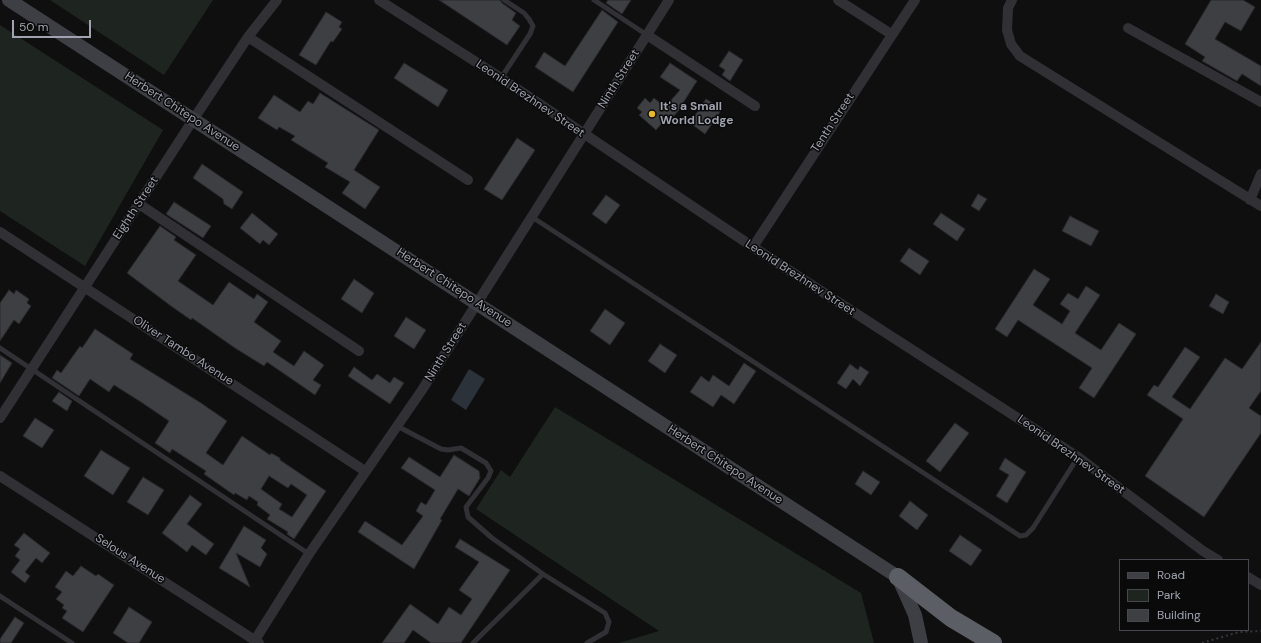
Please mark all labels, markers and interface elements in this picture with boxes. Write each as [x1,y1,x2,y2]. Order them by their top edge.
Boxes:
scale bar [14,12,93,38]
text: 50 m [19,19,48,35]
street label: Ninth Street [595,47,643,111]
street label: Leonid Brezhnev Street [473,57,587,141]
street label: Herbert Chitepo Avenue [122,69,242,155]
street label: Tenth Street [808,90,858,156]
place label: It's a Small World Lodge [660,100,733,128]
marker: It's a Small World Lodge [647,109,657,119]
street label: Eighth Street [110,174,162,242]
street label: Leonid Brezhnev Street [742,237,858,319]
street label: Herbert Chitepo Avenue [394,245,514,331]
street label: Oliver Tambo Avenue [130,313,236,389]
street label: Ninth Street [422,320,470,384]
street label: Leonid Brezhnev Street [1014,412,1128,498]
street label: Herbert Chitepo Avenue [665,422,785,508]
street label: Selous Avenue [92,531,168,587]
legend [1119,559,1249,631]
text: Road [1157,567,1185,583]
text: Park [1157,587,1181,603]
text: Building [1157,607,1201,623]

